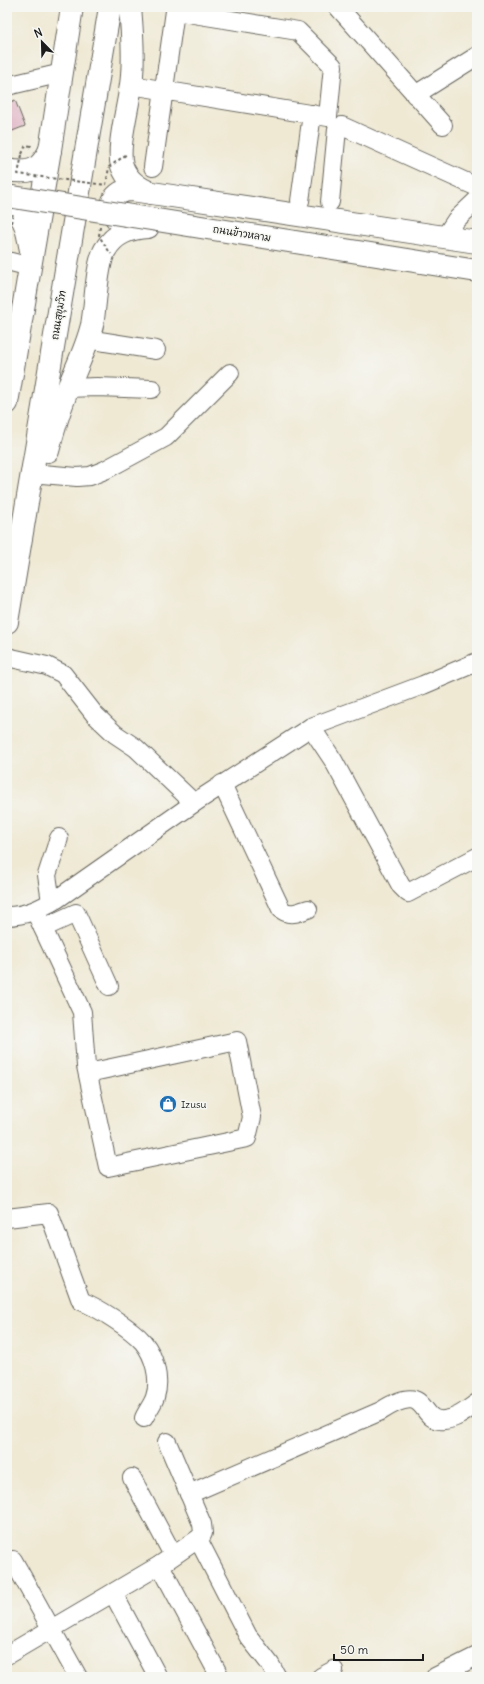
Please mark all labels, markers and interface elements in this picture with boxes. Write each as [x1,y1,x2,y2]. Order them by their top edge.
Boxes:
north arrow [22,22,62,62]
text: N [32,25,44,41]
street label: ถนนข้าวหลาม [212,222,272,245]
street label: ถนนสุขุมวิท [48,289,71,341]
shop icon: Izusu [158,1094,178,1114]
place label: Izusu [181,1098,207,1111]
scale bar [334,1636,423,1662]
text: 50 m [340,1642,369,1657]

